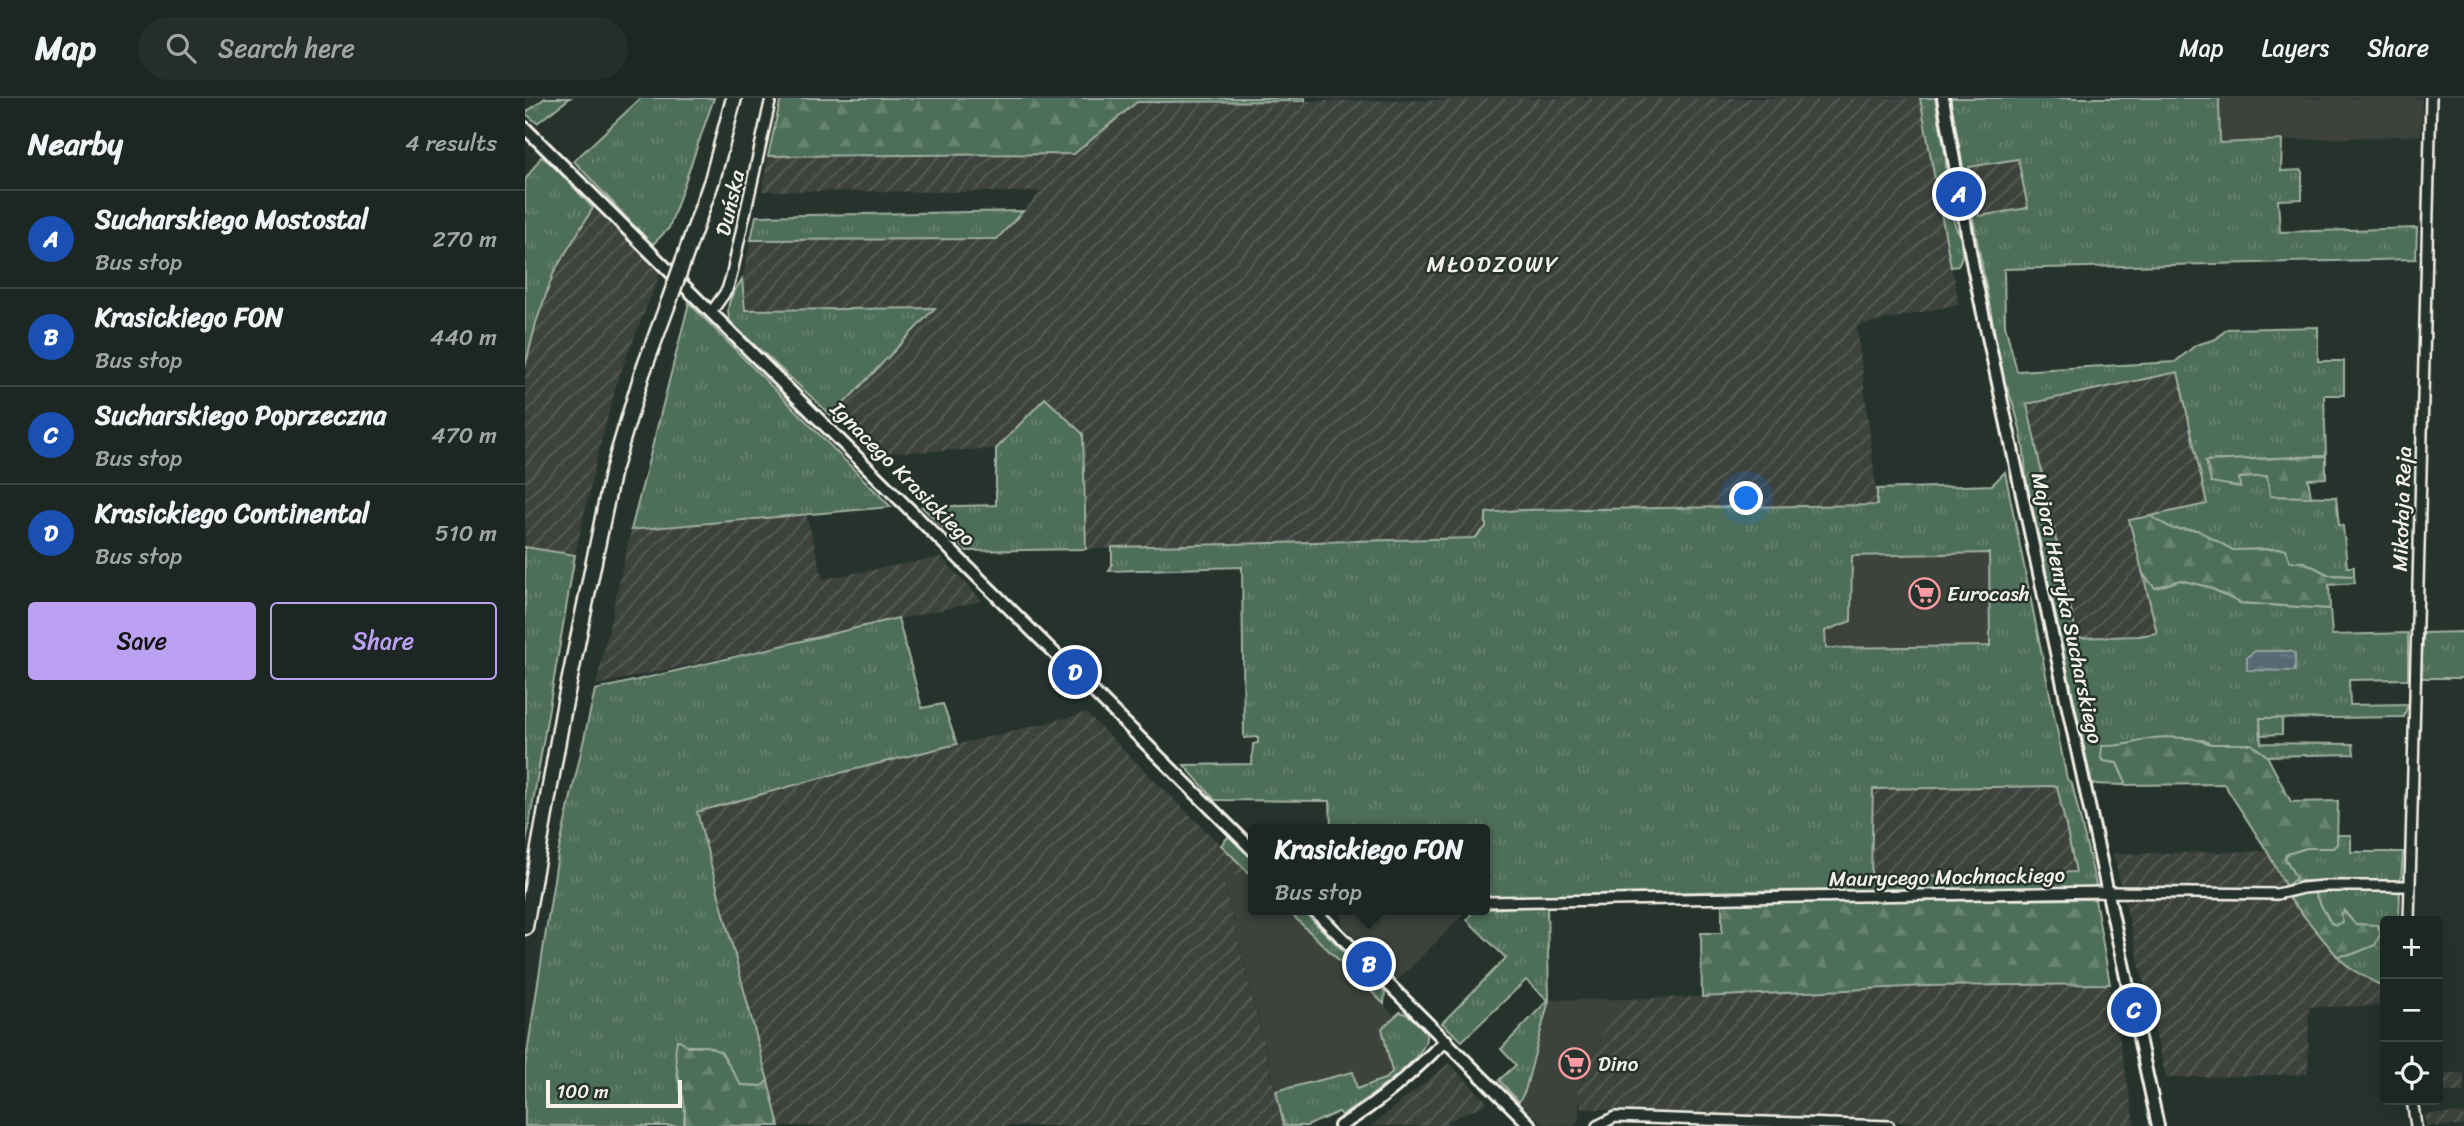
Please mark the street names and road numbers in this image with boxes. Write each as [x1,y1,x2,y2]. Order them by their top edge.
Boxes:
street label: Duńska [704,166,756,240]
street label: Ignacego Krasickiego [820,391,985,556]
street label: Mikołaja Reja [2381,445,2423,572]
street label: Majora Henryka Sucharskiego [2020,469,2114,748]
street label: Maurycego Mochnackiego [1829,856,2065,898]

